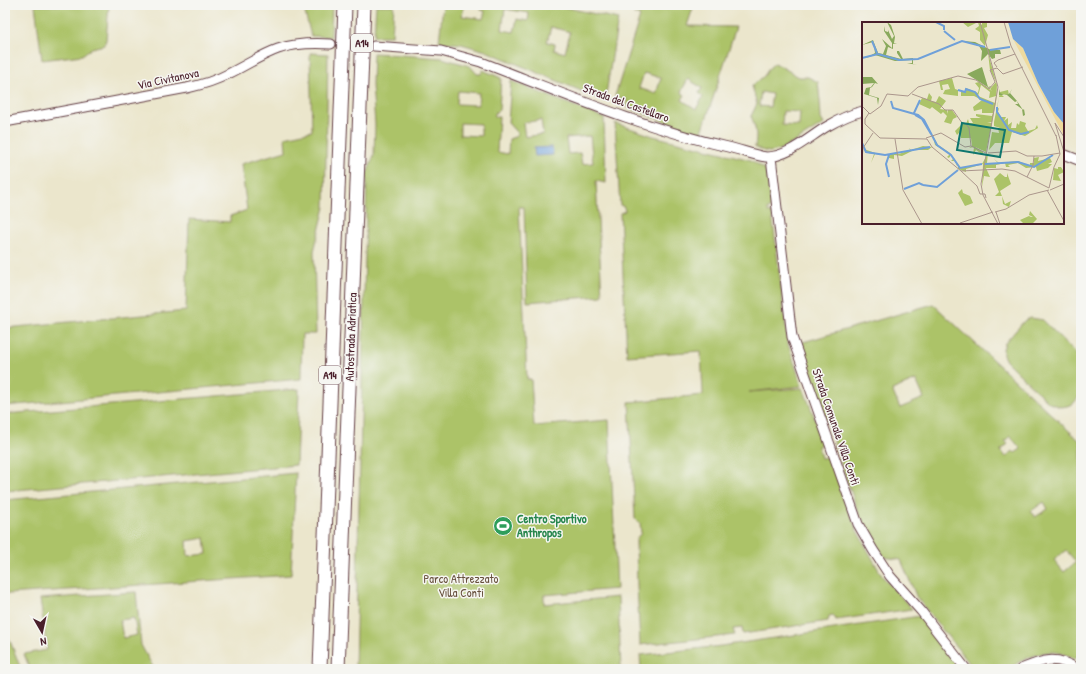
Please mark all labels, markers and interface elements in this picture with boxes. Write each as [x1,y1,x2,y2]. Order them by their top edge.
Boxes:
inset map [862,22,1064,224]
road number: A14 [351,34,373,52]
street label: Via Civitanova [136,64,200,93]
street label: Strada del Castellaro [581,79,672,126]
street label: Autostrada Adriatica [340,292,361,382]
road number: A14 [319,366,341,384]
street label: Strada Comunale Villa Conti [809,366,864,487]
place label: Centro Sportivo Anthropos [517,510,587,542]
sports icon: Centro Sportivo Anthropos [492,515,514,537]
park label: Parco Attrezzato Villa Conti [424,570,499,601]
north arrow [22,612,62,652]
text: N [39,635,48,649]

